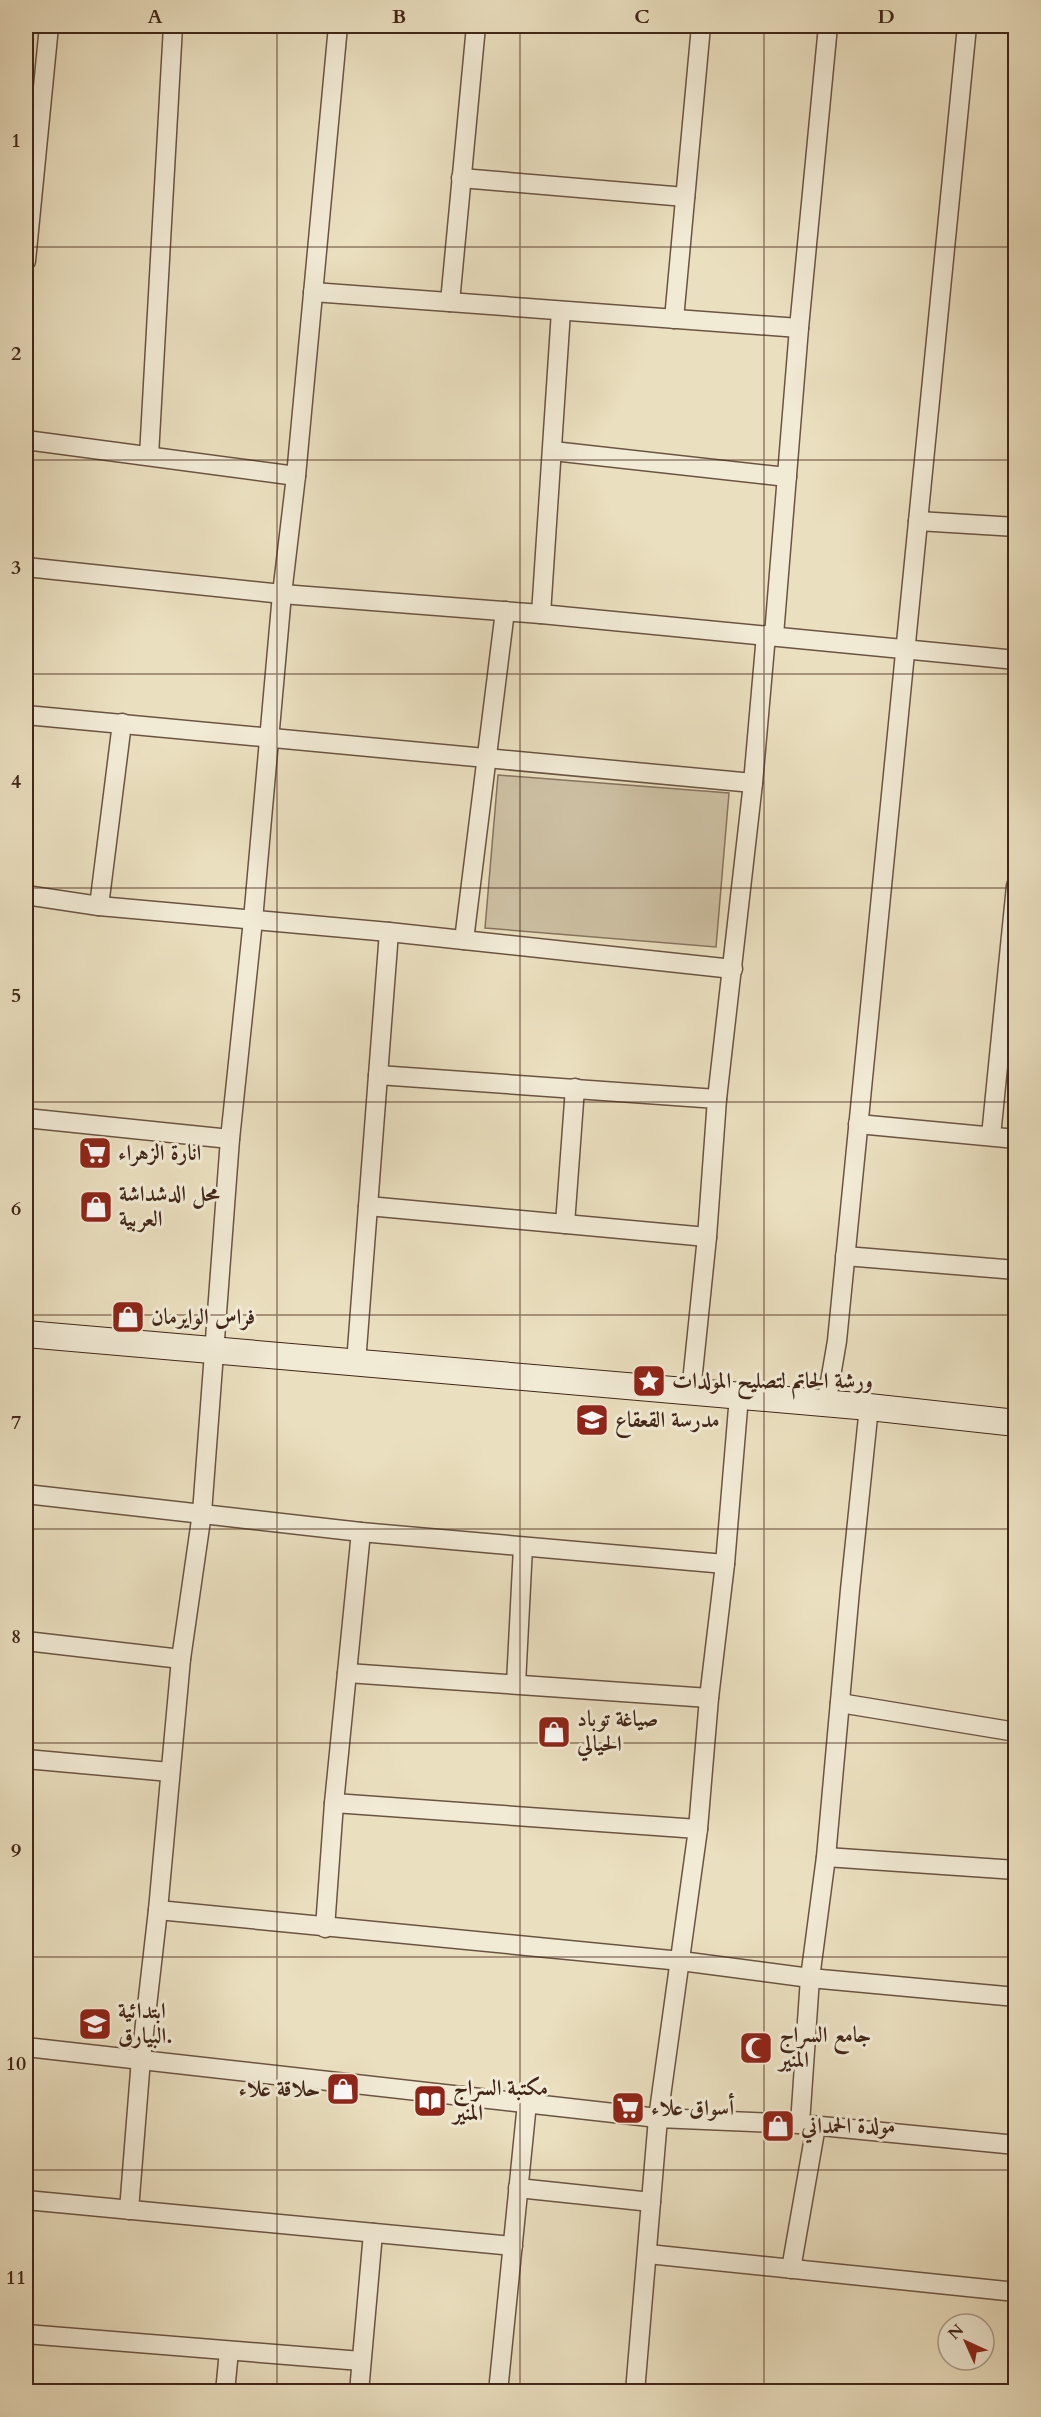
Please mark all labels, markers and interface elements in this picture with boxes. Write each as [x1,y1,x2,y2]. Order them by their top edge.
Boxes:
text: A [147,3,163,30]
text: B [392,3,406,30]
text: C [634,3,650,30]
text: D [877,3,895,30]
text: 1 [11,127,21,154]
text: 2 [11,340,21,367]
text: 3 [11,554,21,581]
text: 4 [11,768,21,795]
text: 5 [11,982,21,1009]
supermarket icon: انارة الزهراء [77,1135,113,1171]
place label: انارة الزهراء [118,1138,201,1168]
place label: محل الدشداشة العربية [119,1179,220,1234]
shop icon: محل الدشداشة العربية [78,1189,114,1225]
text: 6 [11,1195,21,1222]
shop icon: فراس الوايرمان [110,1299,146,1335]
place label: فراس الوايرمان [151,1302,255,1332]
place icon: ورشة الحاتم لتصليح المولدات [631,1363,667,1399]
place label: ورشة الحاتم لتصليح المولدات [672,1366,873,1400]
school or university icon: مدرسة القعقاع [574,1402,610,1438]
place label: مدرسة القعقاع [615,1405,720,1438]
text: 7 [11,1409,21,1436]
text: 8 [11,1623,21,1650]
place label: صياغة توباد الحيالي [576,1704,658,1762]
shop icon: صياغة توباد الحيالي [536,1714,572,1750]
text: 9 [11,1837,21,1864]
place label: ابتدائية البيارق. [118,1996,173,2051]
school or university icon: ابتدائية البيارق. [77,2006,113,2042]
place label: جامع السراج المنير [776,2020,871,2075]
mosque icon: جامع السراج المنير [738,2030,774,2066]
text: 10 [6,2050,26,2077]
shop icon: حلاقة علاء [325,2071,361,2107]
place label: مكتبة السراج المنير [450,2073,548,2128]
place label: حلاقة علاء [239,2074,320,2104]
library icon: مكتبة السراج المنير [412,2083,448,2119]
supermarket icon: أسواق علاء [610,2090,646,2126]
place label: أسواق علاء [651,2092,735,2123]
shop icon: مولدة الحمداني [760,2108,796,2144]
place label: مولدة الحمداني [800,2111,895,2144]
text: 11 [6,2264,26,2291]
north arrow [936,2312,996,2372]
text: N [943,2319,969,2345]

